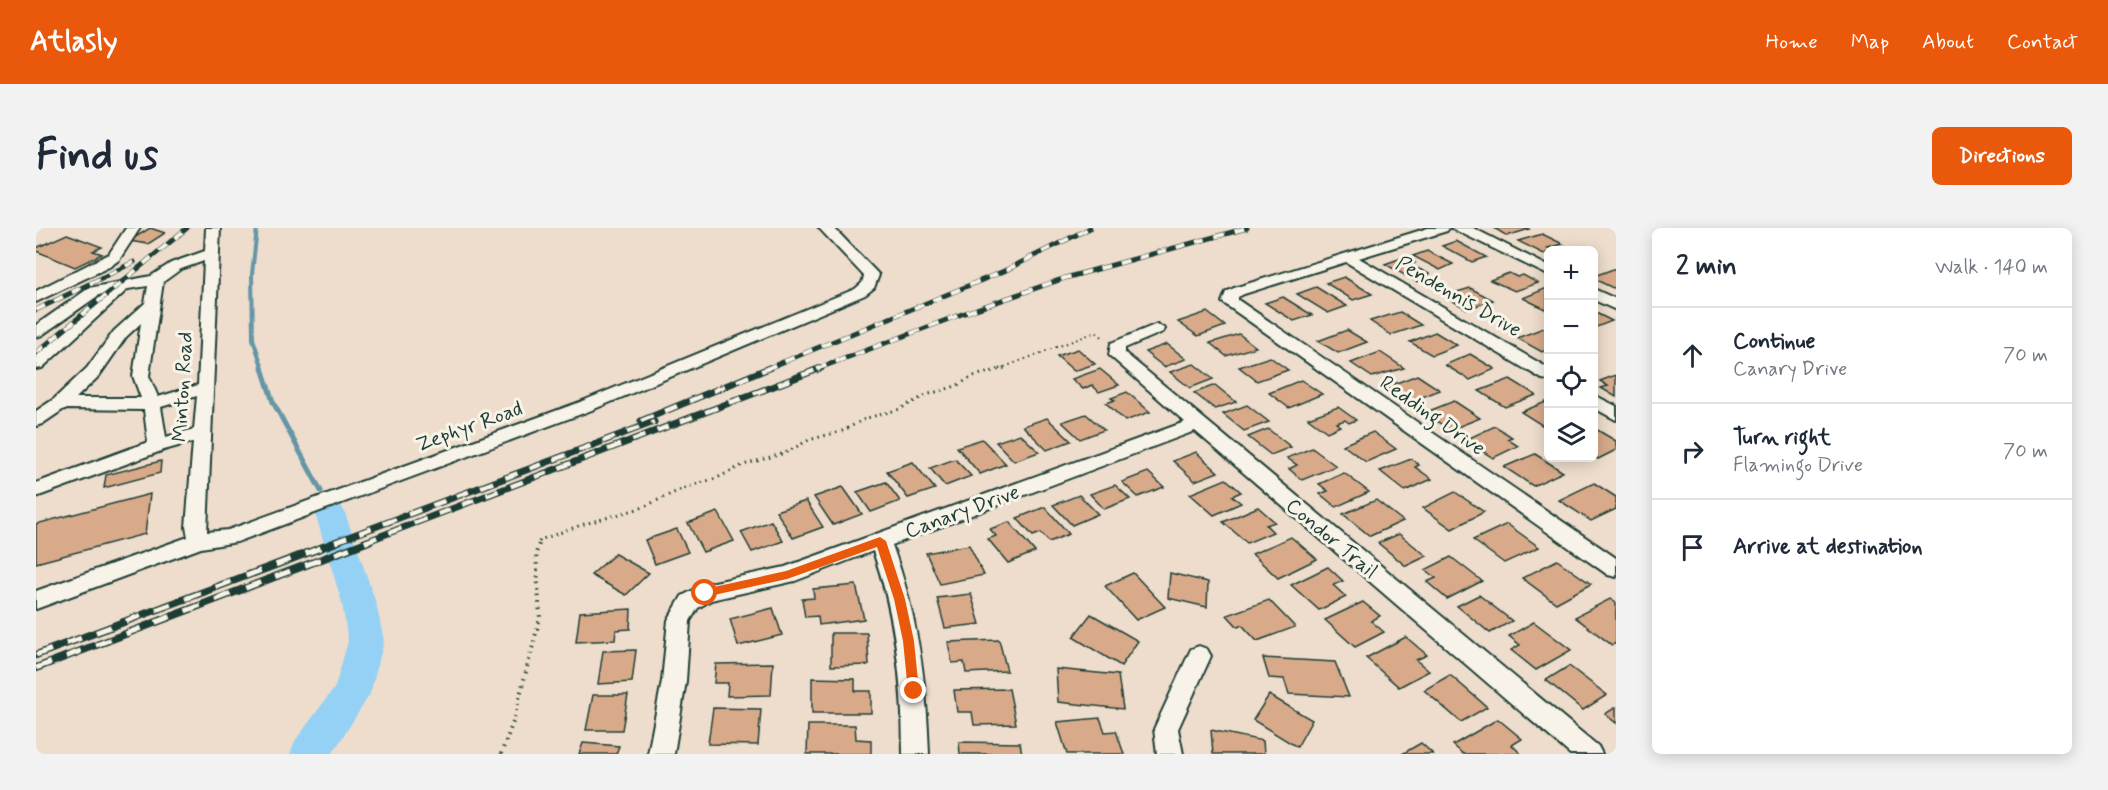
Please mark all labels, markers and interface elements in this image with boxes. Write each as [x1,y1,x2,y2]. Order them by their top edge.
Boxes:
text: Atlasly [30,24,118,61]
text: Home [1766,28,1818,56]
text: Map [1851,28,1889,56]
text: About [1922,28,1974,56]
text: Contact [2007,28,2078,56]
button: Directions [1932,127,2072,185]
text: Find us [36,129,158,184]
map controls [1544,246,1598,462]
button: + [1544,246,1598,300]
street label: Pendennis Drive [1391,250,1526,344]
text: 2 min [1676,250,1737,284]
text: Walk · 140 m [1935,254,2048,281]
button: − [1544,300,1598,354]
text: Continue [1733,328,1815,356]
street label: Minton Road [166,331,200,443]
icon: ahead [1676,339,1709,372]
text: 70 m [2003,342,2048,369]
button: locate [1544,354,1598,408]
text: Canary Drive [1733,356,1847,383]
street label: Redding Drive [1373,369,1491,464]
street label: Zephyr Road [412,395,527,459]
button: layers [1544,408,1598,462]
text: Turn right [1733,424,1831,452]
icon: right [1676,435,1709,468]
text: 70 m [2003,438,2048,465]
text: Flamingo Drive [1733,452,1863,479]
street label: Canary Drive [901,478,1023,546]
street label: Condor Trail [1279,492,1383,585]
icon: arrive [1676,531,1709,564]
text: Arrive at destination [1733,533,1923,561]
route start [691,579,717,605]
route end [900,677,926,703]

